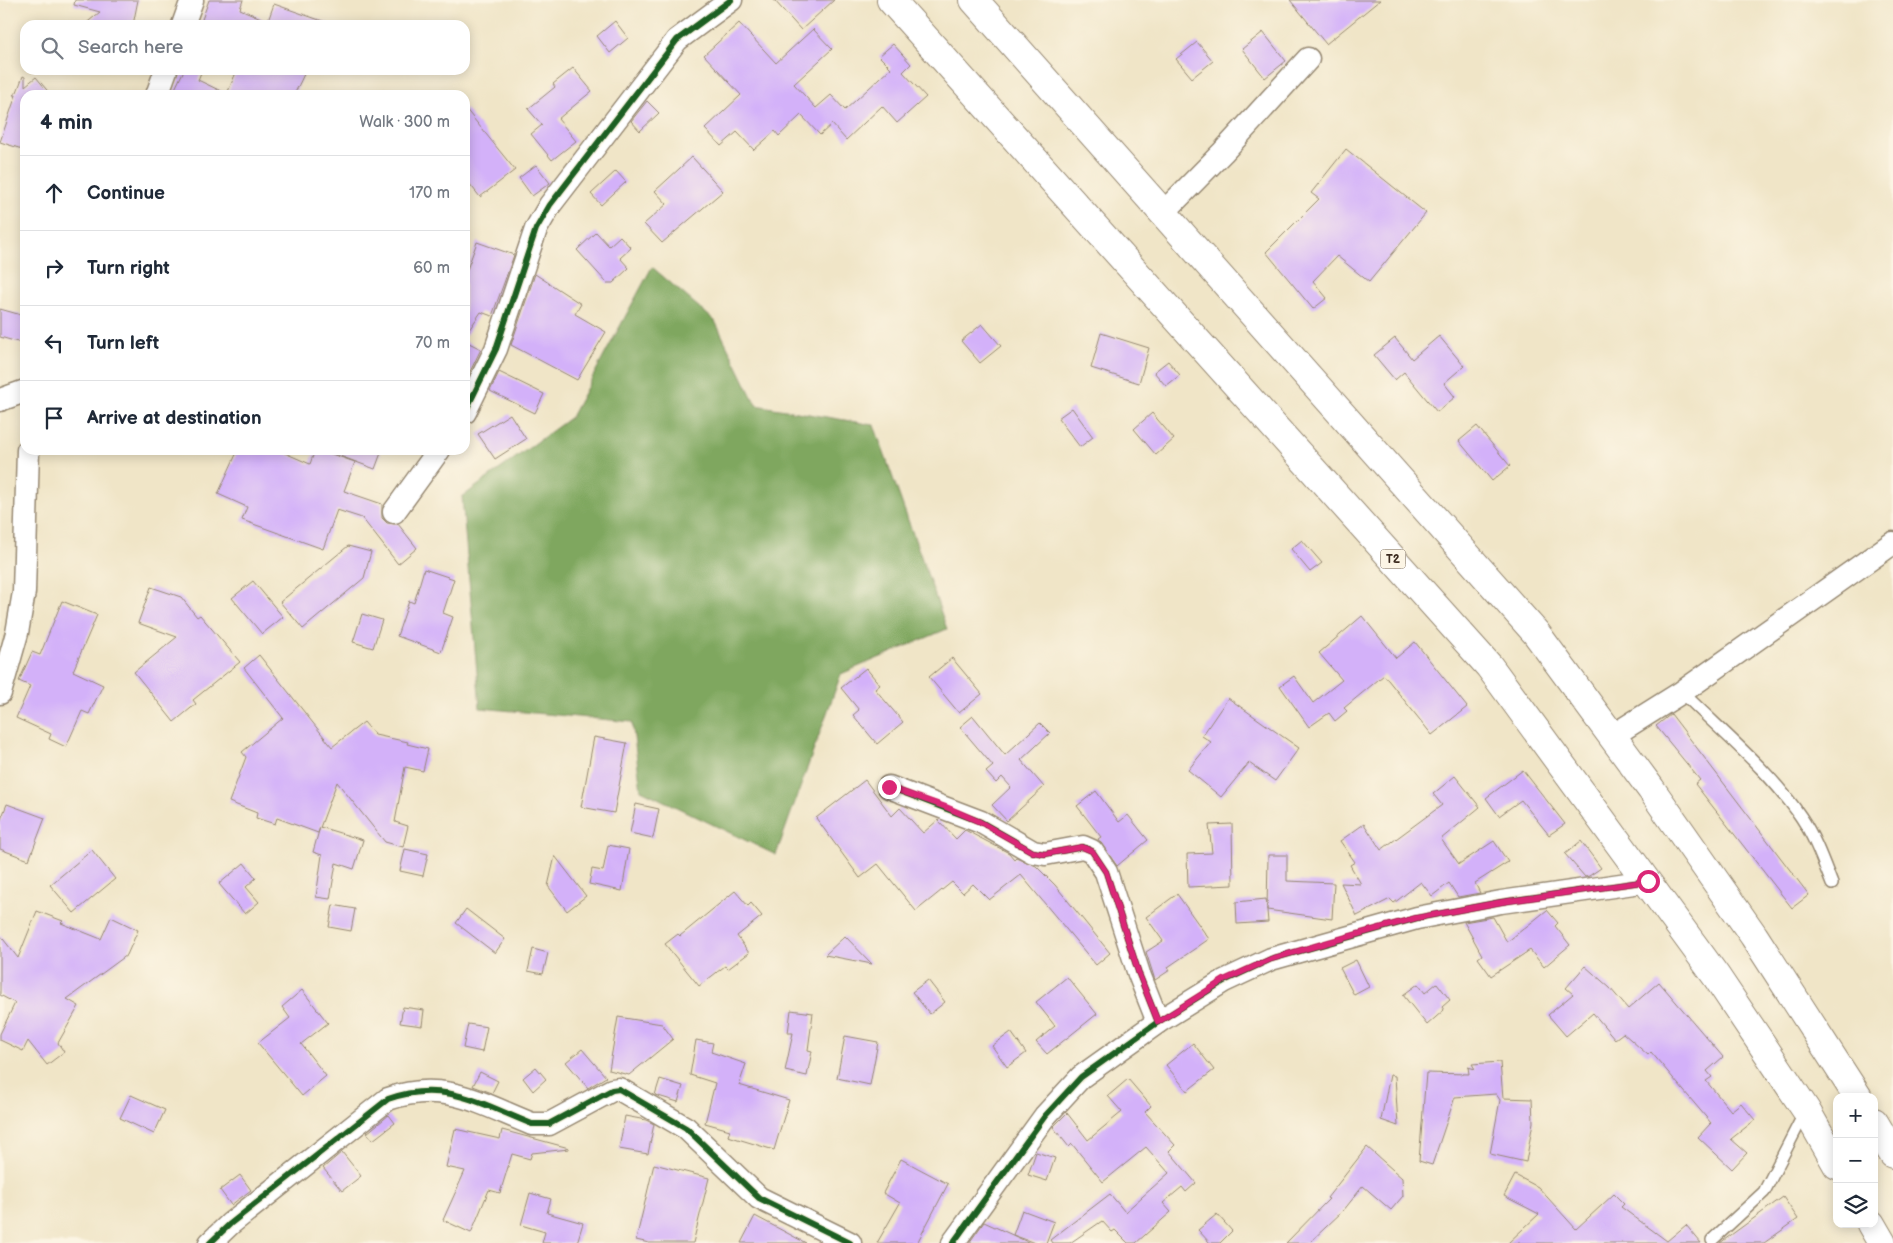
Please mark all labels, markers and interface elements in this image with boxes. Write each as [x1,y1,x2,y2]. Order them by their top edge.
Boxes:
search box [20,20,470,75]
icon: search [38,34,66,62]
text: Search here [78,36,183,59]
text: 4 min [40,110,93,135]
text: Walk · 300 m [359,113,450,132]
icon: ahead [40,179,68,207]
text: Continue [87,182,165,205]
text: 170 m [409,184,450,203]
icon: right [40,254,68,282]
text: Turn right [87,257,170,280]
text: 60 m [413,259,450,278]
icon: left [40,329,68,357]
text: Turn left [87,332,159,355]
text: 70 m [415,334,450,353]
icon: arrive [40,404,68,432]
text: Arrive at destination [87,407,262,430]
road number: T2 [1380,550,1406,568]
route end [878,776,901,799]
route start [1637,870,1660,893]
map controls [1833,1093,1878,1228]
button: + [1833,1093,1878,1138]
button: − [1833,1138,1878,1183]
button: layers [1833,1183,1878,1228]

